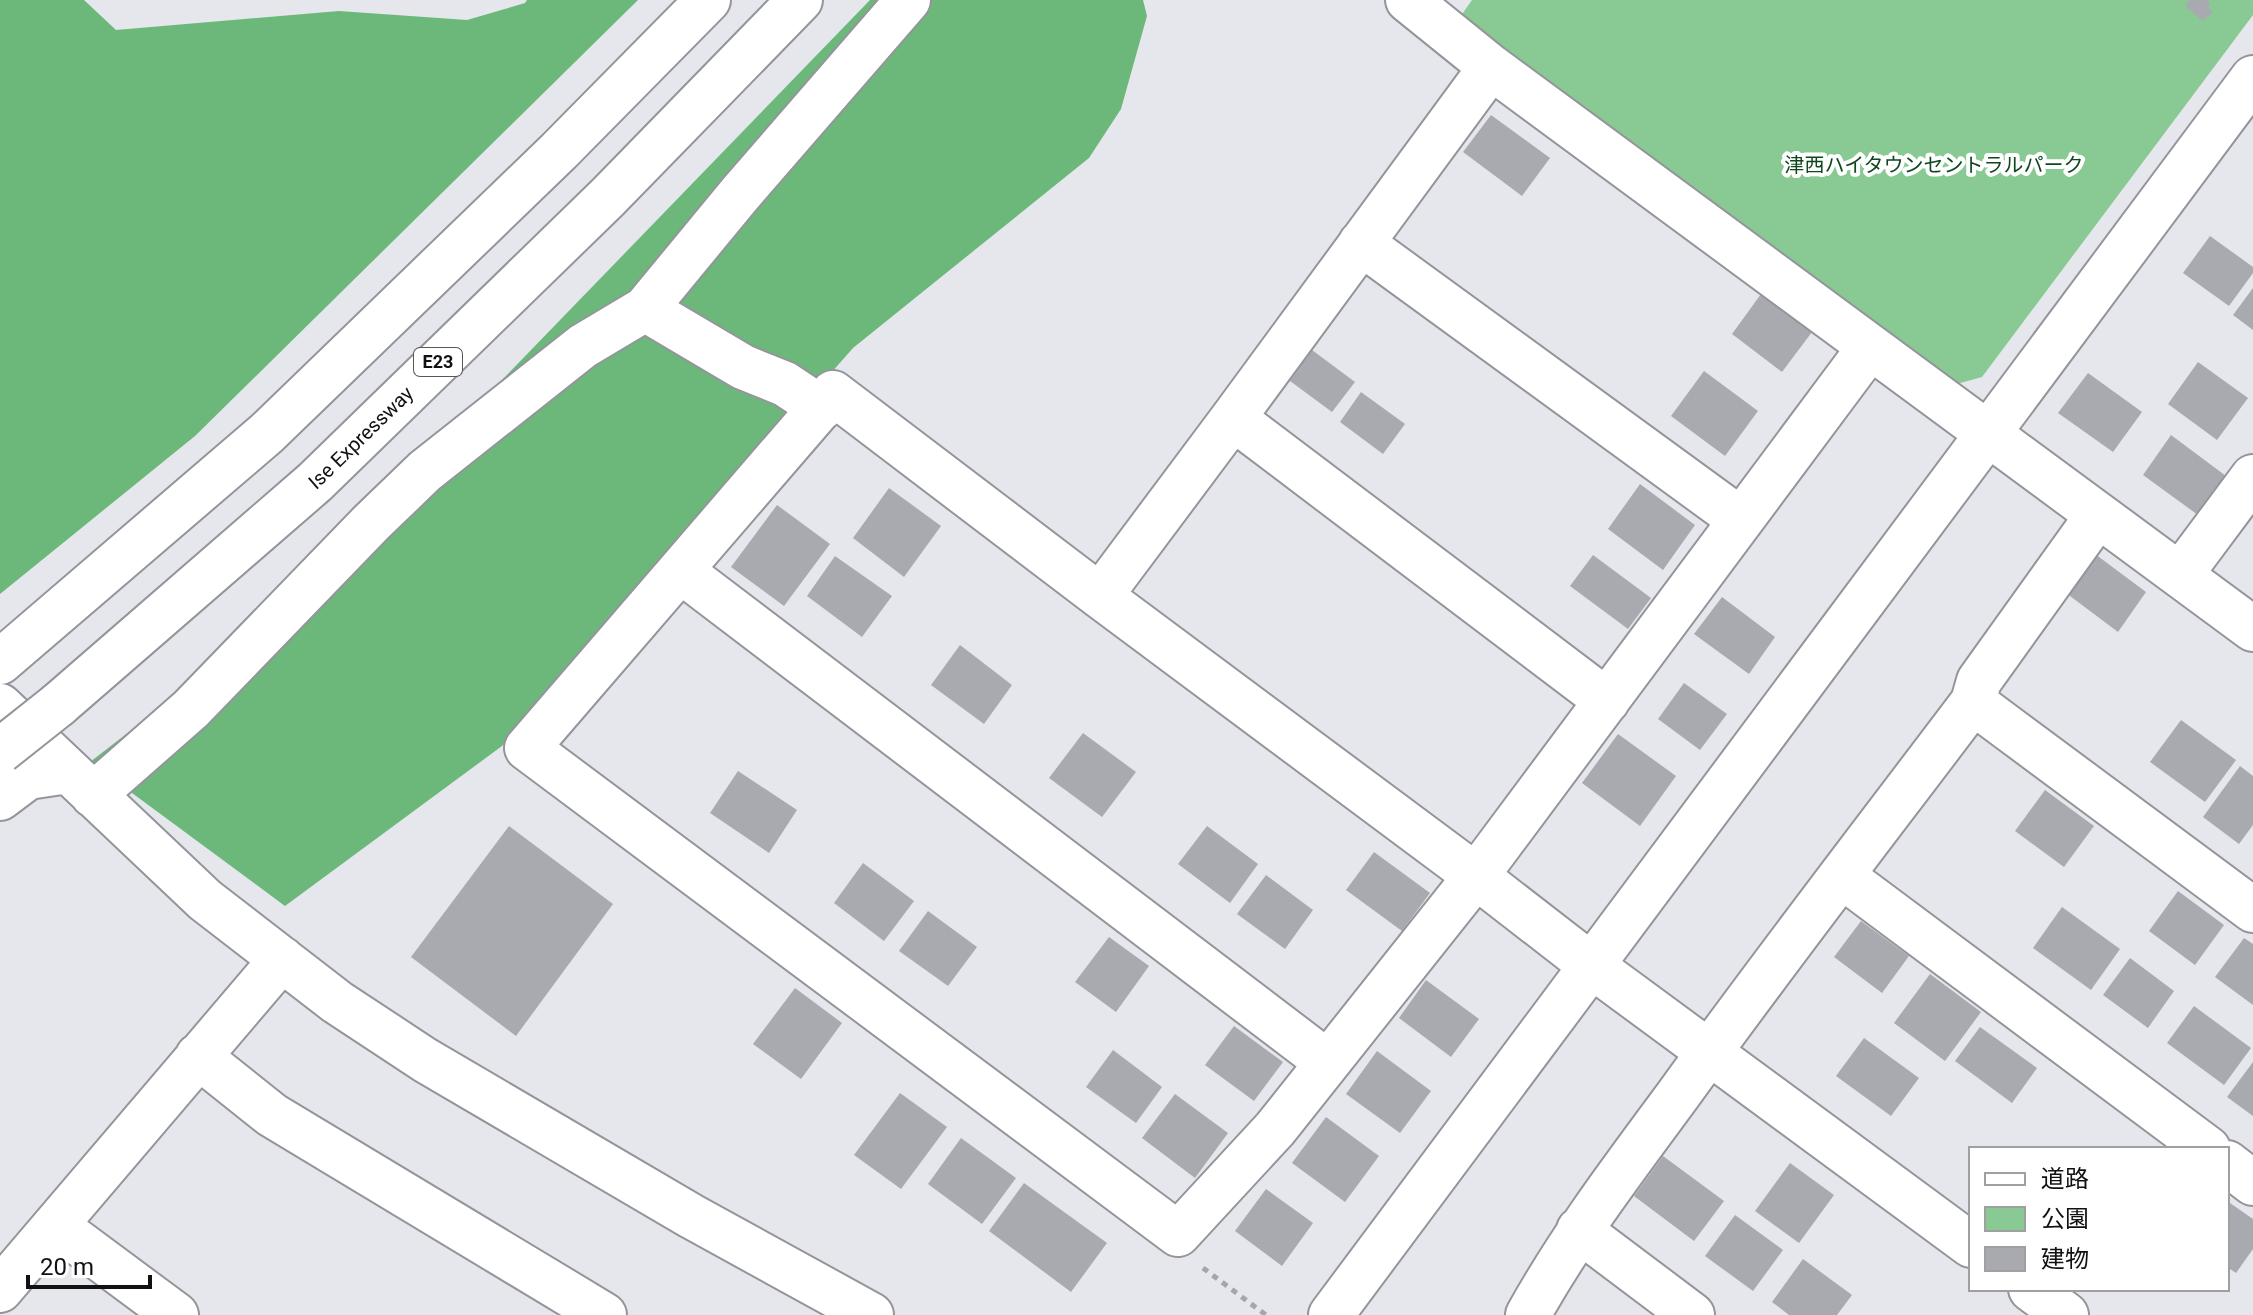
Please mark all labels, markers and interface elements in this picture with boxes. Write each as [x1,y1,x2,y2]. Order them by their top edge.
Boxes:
park label: 津西ハイタウンセントラルパーク [1785,153,2083,177]
road number: E23 [414,348,462,376]
street label: Ise Expressway [304,381,419,494]
legend [1969,1147,2229,1291]
text: 道路 [2041,1165,2089,1193]
text: 公園 [2041,1205,2089,1233]
scale bar [28,1239,150,1289]
text: 建物 [2041,1245,2089,1273]
text: 20 m [40,1253,94,1281]

